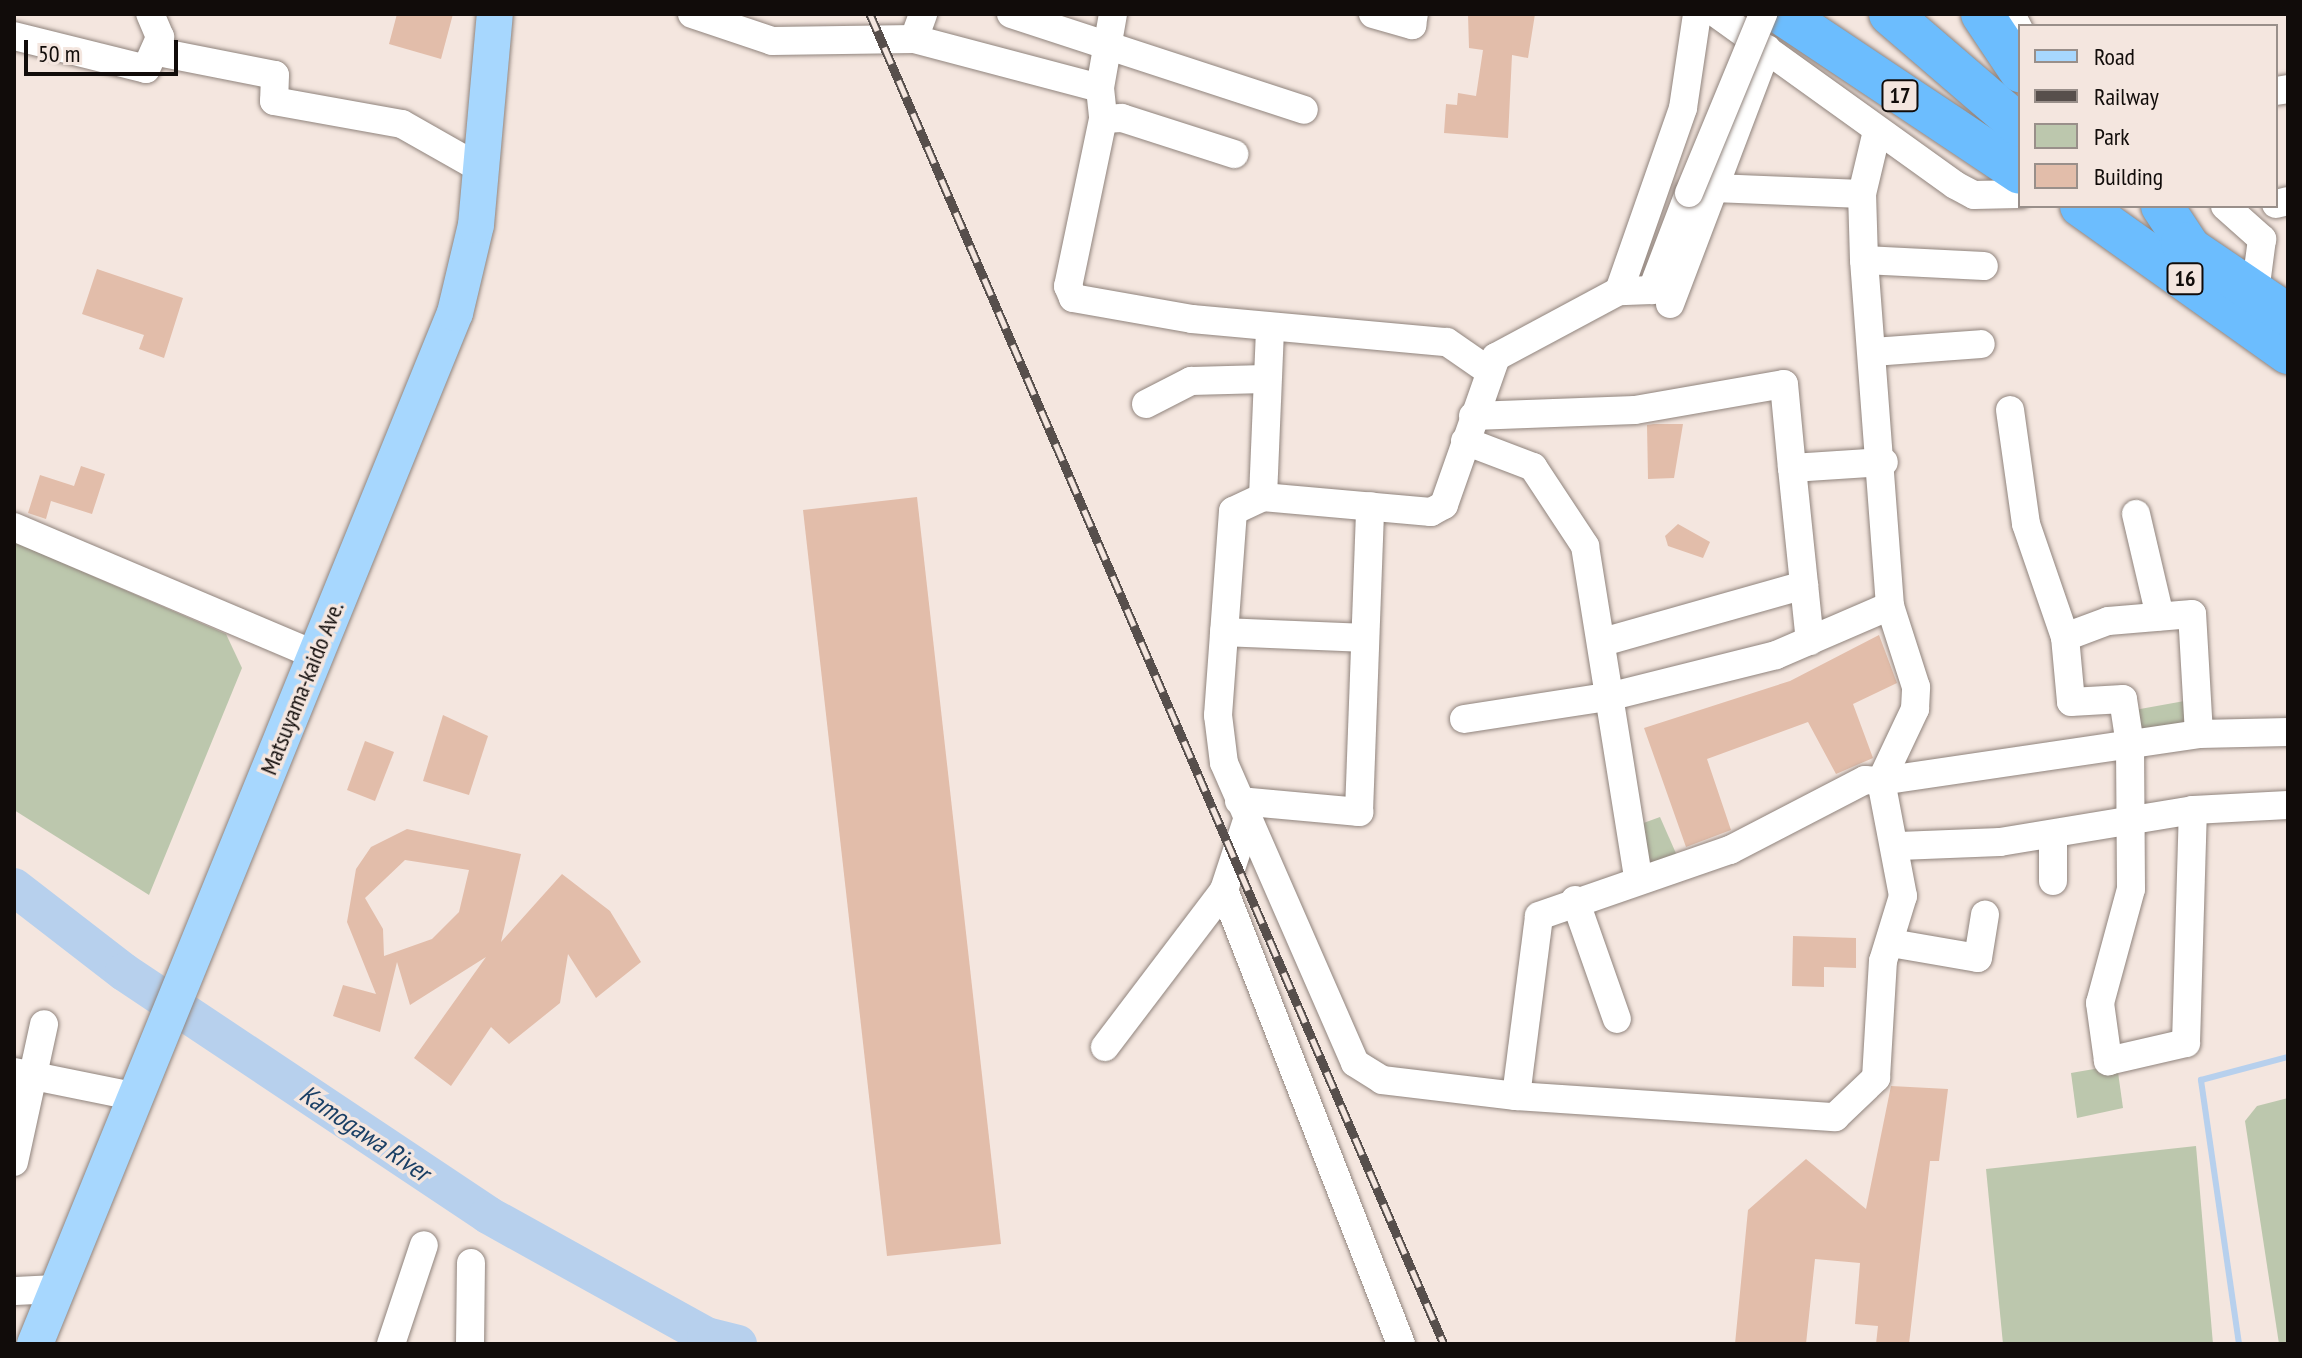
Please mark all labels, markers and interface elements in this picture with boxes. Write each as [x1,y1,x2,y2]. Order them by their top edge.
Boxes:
scale bar [28,24,182,74]
legend [2018,24,2278,208]
text: 50 m [38,38,80,69]
text: Road [2094,41,2135,72]
road number: 17 [1880,78,1920,114]
text: Railway [2094,81,2159,112]
text: Park [2094,121,2130,152]
text: Building [2094,161,2163,192]
road number: 16 [2165,261,2205,297]
street label: Matsuyama-kaido Ave. [254,597,350,779]
water label: Kamogawa River [294,1078,436,1188]

